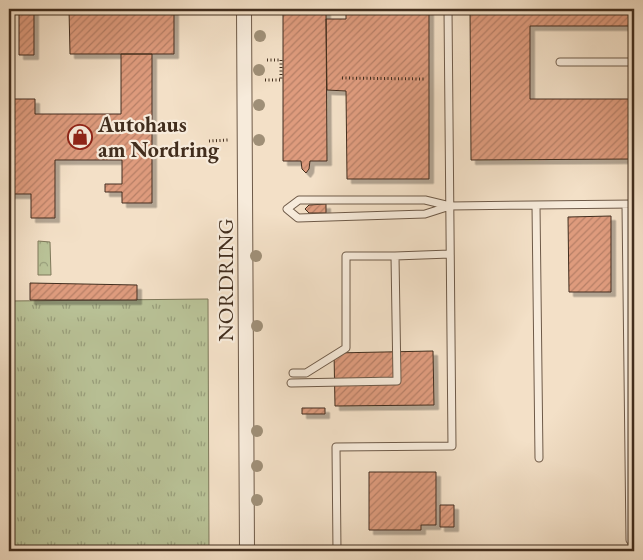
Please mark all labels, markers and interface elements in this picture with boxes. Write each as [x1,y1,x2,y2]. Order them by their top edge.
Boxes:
place label: Autohaus am Nordring [97,110,220,164]
shop icon: Autohaus am Nordring [67,124,93,150]
street label: NORDRING [211,218,240,342]

